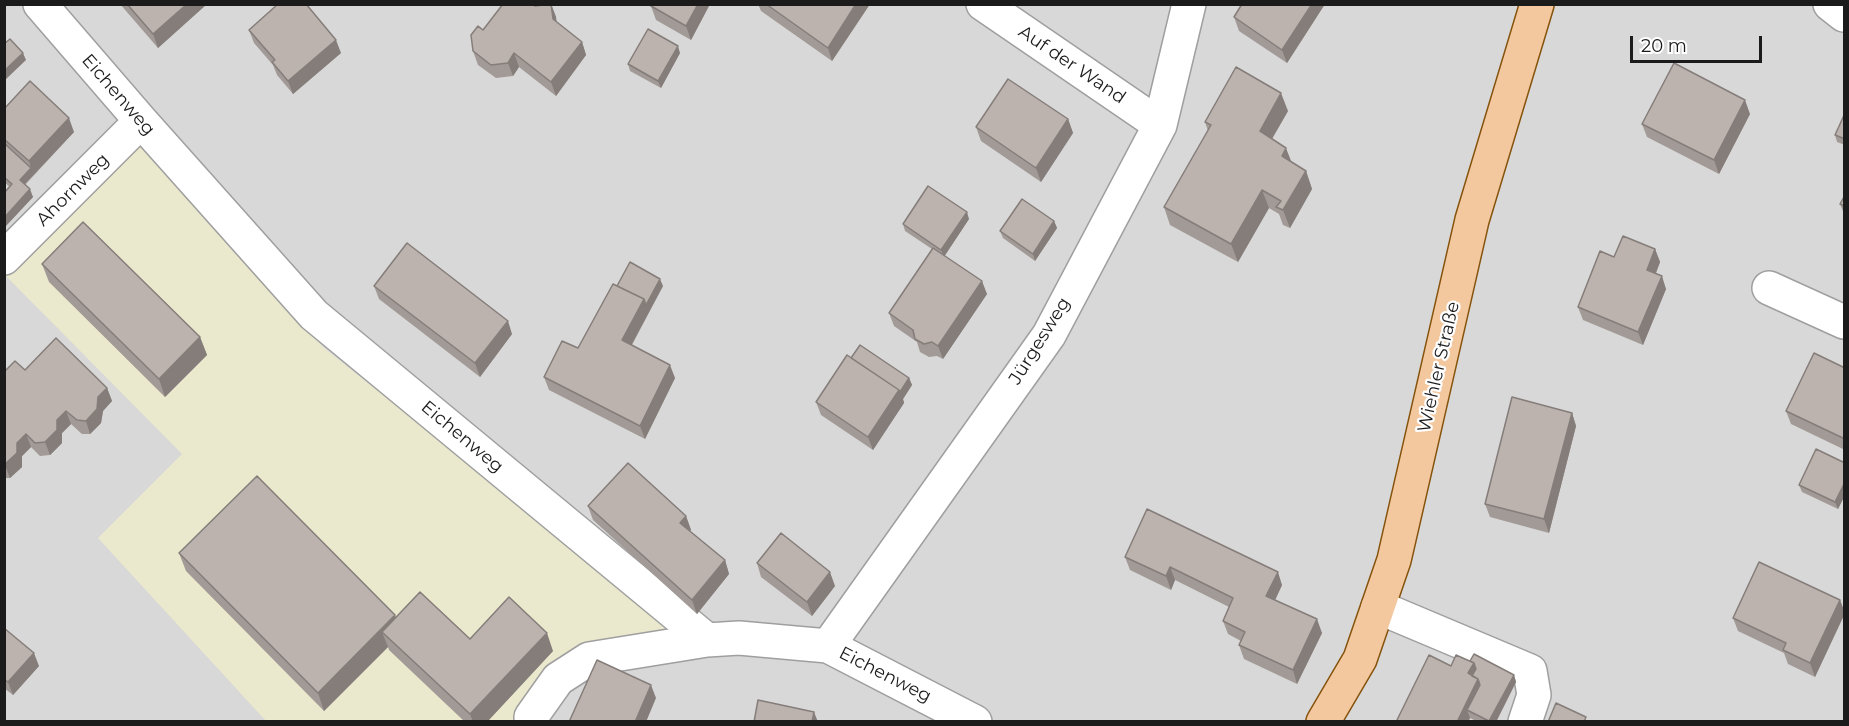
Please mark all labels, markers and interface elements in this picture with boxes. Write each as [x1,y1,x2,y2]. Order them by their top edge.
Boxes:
street label: Auf der Wand [1014,21,1130,109]
scale bar [1633,24,1765,62]
text: 20 m [1641,35,1687,57]
street label: Eichenweg [77,50,159,140]
street label: Ahornweg [32,149,114,231]
street label: Jürgesweg [1005,293,1075,389]
street label: Wiehler Straße [1413,299,1465,435]
street label: Eichenweg [417,396,507,478]
street label: Eichenweg [835,643,935,707]

